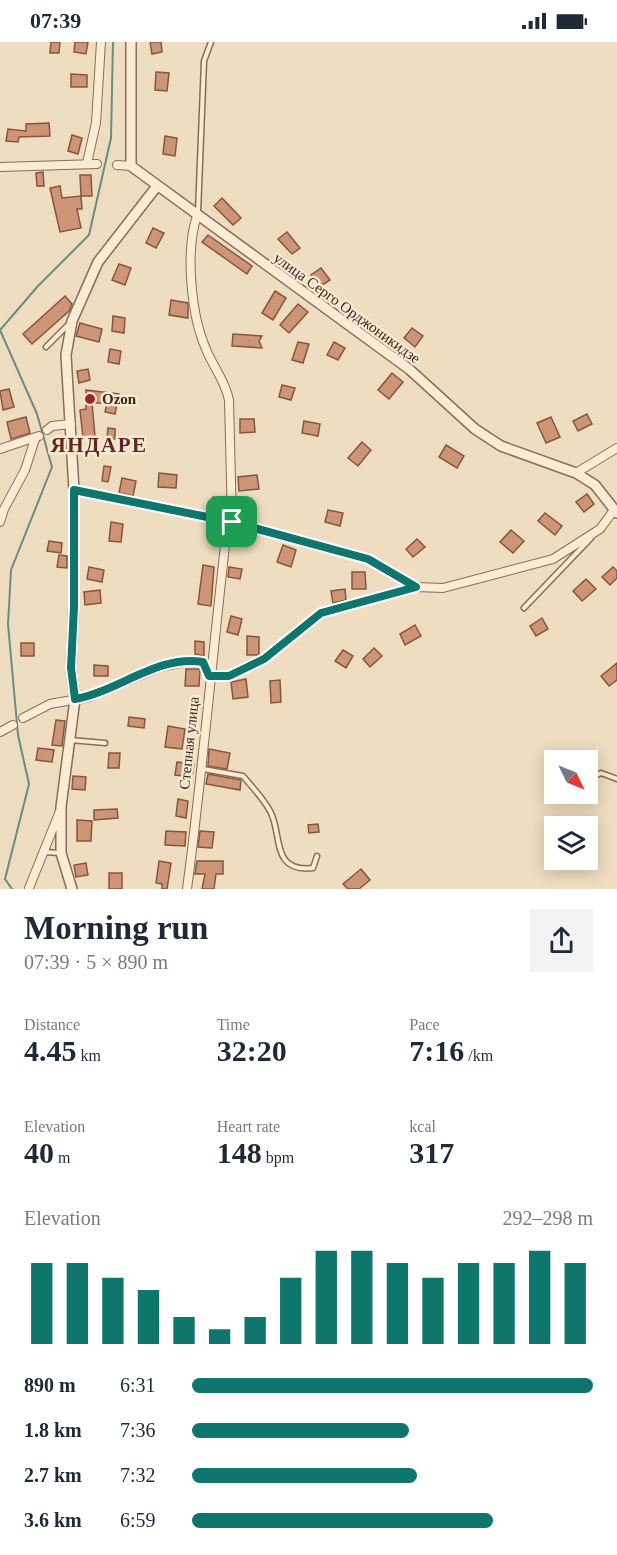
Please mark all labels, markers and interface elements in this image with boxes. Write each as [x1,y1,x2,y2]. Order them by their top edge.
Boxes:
text: 07:39 [30,8,81,33]
street label: улица Серго Орджоникидзе [271,249,424,367]
place label: Ozon [102,391,137,407]
marker: Ozon [83,392,97,406]
district label: ЯНДАРЕ [51,433,147,457]
pin [206,496,257,547]
icon: arrive [215,505,248,538]
street label: Степная улица [176,695,202,790]
north arrow [544,750,598,804]
map controls [544,750,598,870]
button: layers [544,816,598,870]
button: share [530,909,593,972]
text: Morning run [24,910,208,946]
text: 07:39 · 5 × 890 m [24,951,168,973]
text: Distance [24,1016,80,1033]
text: Time [217,1016,250,1033]
text: Pace [409,1016,440,1033]
text: 4.45 [24,1034,77,1067]
text: 32:20 [217,1034,287,1067]
text: 7:16 [409,1034,464,1067]
text: km [77,1047,101,1064]
text: /km [464,1047,493,1064]
text: Elevation [24,1118,85,1135]
text: Heart rate [217,1118,280,1135]
text: kcal [409,1118,436,1135]
text: 40 [24,1136,54,1169]
text: 148 [217,1136,262,1169]
text: 317 [409,1136,454,1169]
text: m [54,1149,70,1166]
text: bpm [262,1149,294,1166]
text: Elevation [24,1207,101,1229]
text: 292–298 m [502,1207,593,1229]
text: 890 m [24,1374,76,1396]
text: 6:31 [120,1374,156,1396]
text: 1.8 km [24,1419,82,1441]
text: 7:36 [120,1419,156,1441]
text: 2.7 km [24,1464,82,1486]
text: 7:32 [120,1464,156,1486]
text: 3.6 km [24,1509,82,1531]
text: 6:59 [120,1509,156,1531]

